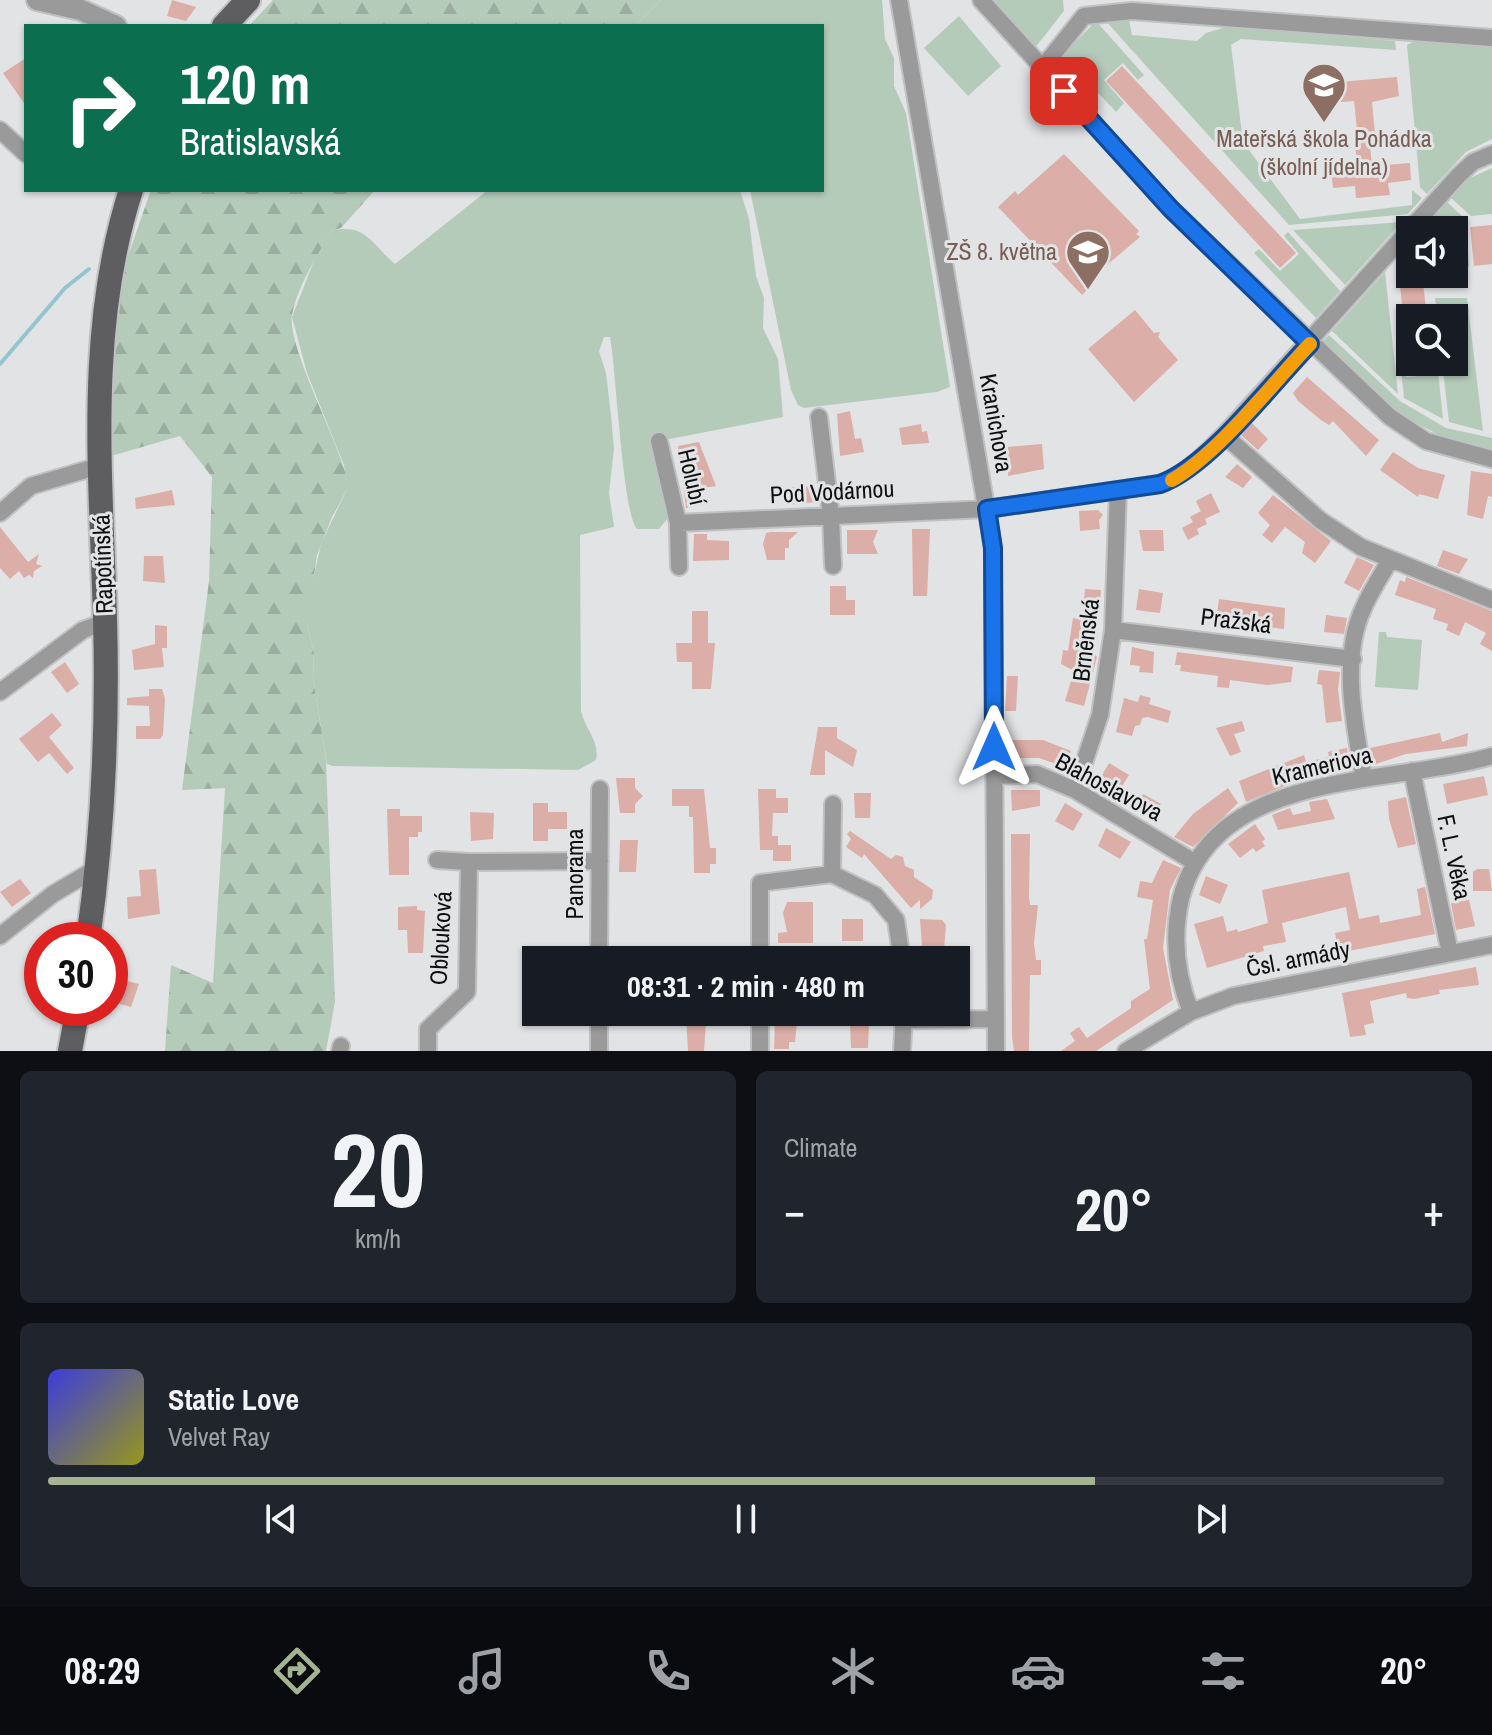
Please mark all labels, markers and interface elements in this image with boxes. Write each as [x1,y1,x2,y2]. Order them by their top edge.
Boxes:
text: 120 m [180,46,310,121]
icon: right [48,56,152,160]
pin [1030,57,1098,125]
school or university icon: Mateřská škola Pohádka (školní jídelna) [1300,61,1348,124]
icon: arrive [1042,69,1086,113]
text: Bratislavská [180,118,341,166]
place label: Mateřská škola Pohádka (školní jídelna) [1216,122,1432,182]
map controls [1396,216,1468,376]
button: sound [1396,216,1468,288]
school or university icon: ZŠ 8. května [1064,228,1112,291]
place label: ZŠ 8. května [947,235,1057,267]
button: search [1396,304,1468,376]
street label: Kranichova [973,371,1021,475]
street label: Holubí [671,445,715,509]
street label: Pod Vodárnou [769,472,895,510]
street label: Rapotínská [84,514,120,614]
street label: Brněnská [1064,597,1106,683]
street label: Pražská [1199,600,1273,640]
position arrow [952,705,1036,789]
street label: Krameriova [1269,738,1375,792]
street label: Blahoslavova [1050,745,1169,828]
street label: F. L. Věka [1430,811,1480,902]
street label: Panorama [558,829,590,919]
street label: Oblouková [422,890,458,986]
speed limit sign: 30 [24,922,128,1026]
street label: Čsl. armády [1243,932,1353,984]
text: 08:31 · 2 min · 480 m [627,966,865,1006]
text: 20 [331,1099,425,1239]
text: Climate [784,1130,857,1165]
text: 20° [1075,1169,1153,1250]
text: − [784,1180,805,1240]
text: + [1423,1180,1444,1240]
text: km/h [355,1221,401,1256]
text: Static Love [168,1379,299,1419]
text: Velvet Ray [168,1419,270,1454]
icon: previous [259,1497,303,1541]
icon: pause [724,1497,768,1541]
icon: next [1189,1497,1233,1541]
icon: directions [269,1643,325,1699]
icon: music [454,1643,510,1699]
icon: phone [640,1643,696,1699]
icon: climate [825,1643,881,1699]
icon: car [1010,1643,1066,1699]
icon: filters [1195,1643,1251,1699]
text: 08:29 [65,1647,140,1695]
text: 20° [1380,1647,1427,1695]

